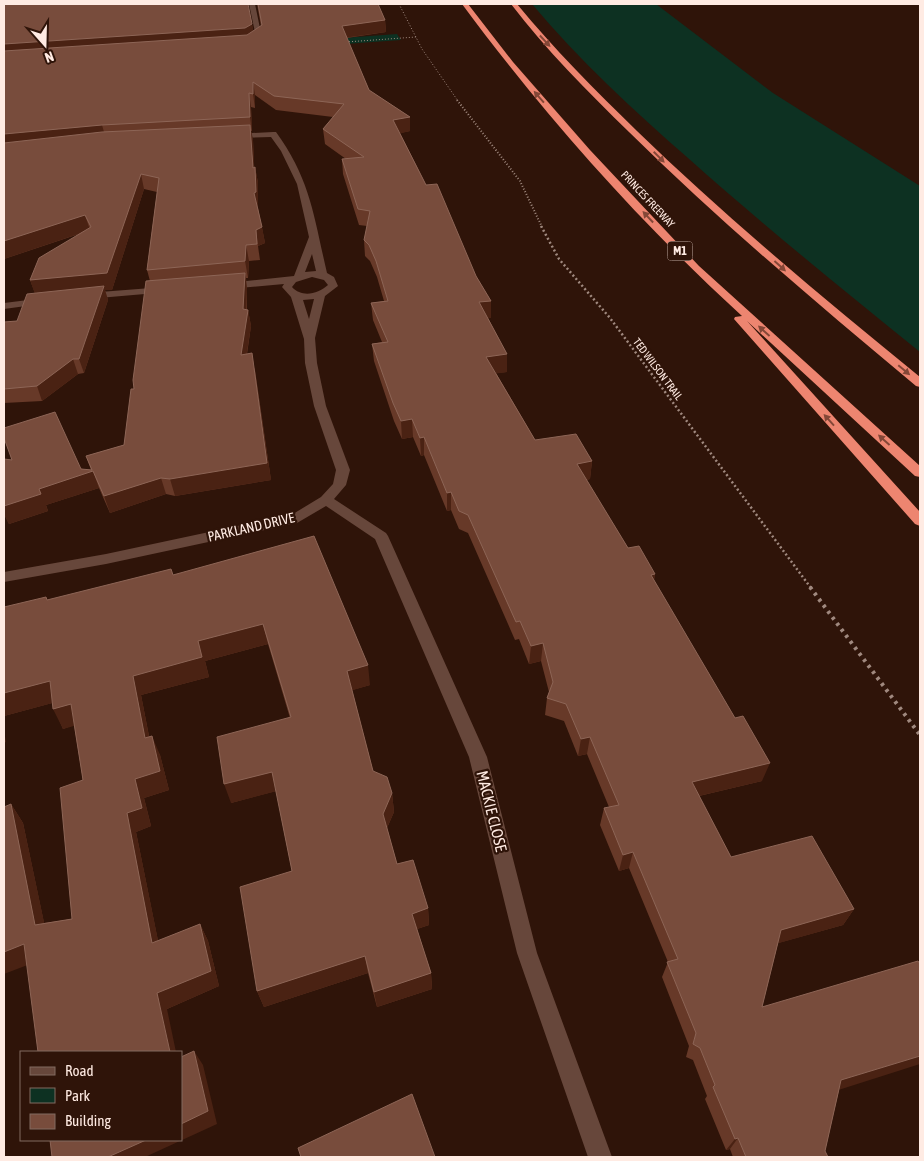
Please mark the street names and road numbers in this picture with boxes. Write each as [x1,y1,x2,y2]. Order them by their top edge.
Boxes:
street label: PRINCES FREEWAY [619,168,677,230]
road number: M1 [668,242,692,260]
street label: TED WILSON TRAIL [631,336,686,403]
street label: PARKLAND DRIVE [206,509,296,545]
street label: MACKIE CLOSE [473,769,511,853]

